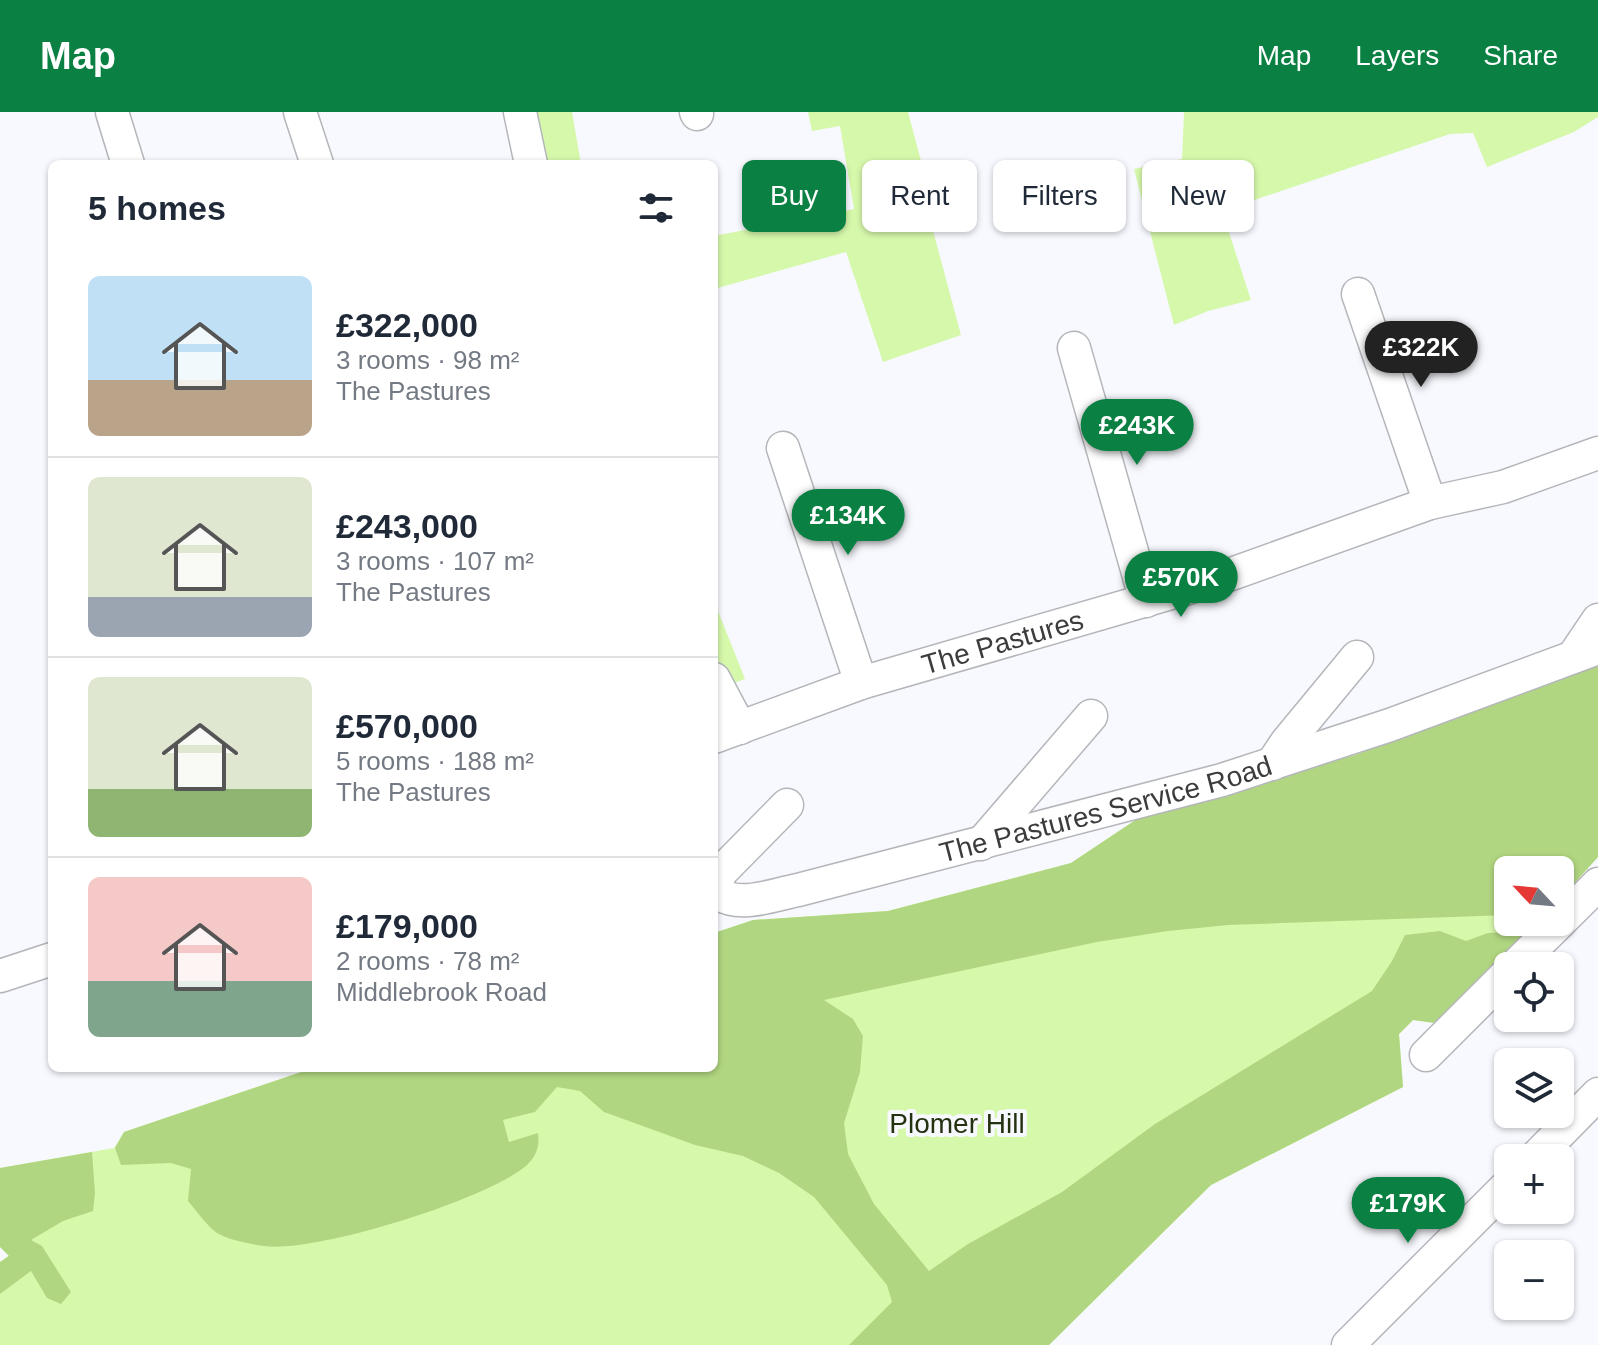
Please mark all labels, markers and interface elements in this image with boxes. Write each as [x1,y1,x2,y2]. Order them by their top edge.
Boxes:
text: Map [40,35,116,77]
text: Map [1257,40,1311,71]
text: Layers [1355,40,1439,71]
text: Share [1483,40,1558,71]
chip: Buy [742,160,846,232]
chip: Rent [862,160,977,232]
chip: Filters [993,160,1126,232]
chip: New [1142,160,1254,232]
icon: filters [634,186,678,230]
text: 5 homes [88,189,226,227]
text: £322,000 [336,306,478,344]
icon: home [152,308,248,404]
pin: £322K [1365,321,1477,389]
text: £322K [1383,332,1459,362]
text: 3 rooms · 98 m² [336,345,520,375]
text: The Pastures [336,376,491,406]
pin: £243K [1081,399,1193,467]
text: £243K [1099,410,1175,440]
pin: £134K [792,489,904,557]
text: £134K [810,500,886,530]
text: £243,000 [336,507,478,545]
icon: home [152,509,248,605]
text: 3 rooms · 107 m² [336,546,534,576]
pin: £570K [1125,551,1237,619]
text: £570K [1143,562,1219,592]
text: The Pastures [336,577,491,607]
street label: The Pastures [918,604,1087,680]
text: £570,000 [336,707,478,745]
icon: home [152,709,248,805]
text: 5 rooms · 188 m² [336,746,534,776]
street label: The Pastures Service Road [936,749,1276,868]
text: The Pastures [336,777,491,807]
north arrow [1494,856,1574,936]
map controls [1494,856,1574,1320]
text: £179,000 [336,907,478,945]
icon: home [152,909,248,1005]
text: 2 rooms · 78 m² [336,946,520,976]
button: locate [1494,952,1574,1032]
text: Middlebrook Road [336,977,547,1007]
button: layers [1494,1048,1574,1128]
park label: Plomer Hill [889,1108,1025,1139]
button: + [1494,1144,1574,1224]
pin: £179K [1352,1177,1464,1245]
text: £179K [1370,1188,1446,1218]
button: − [1494,1240,1574,1320]

